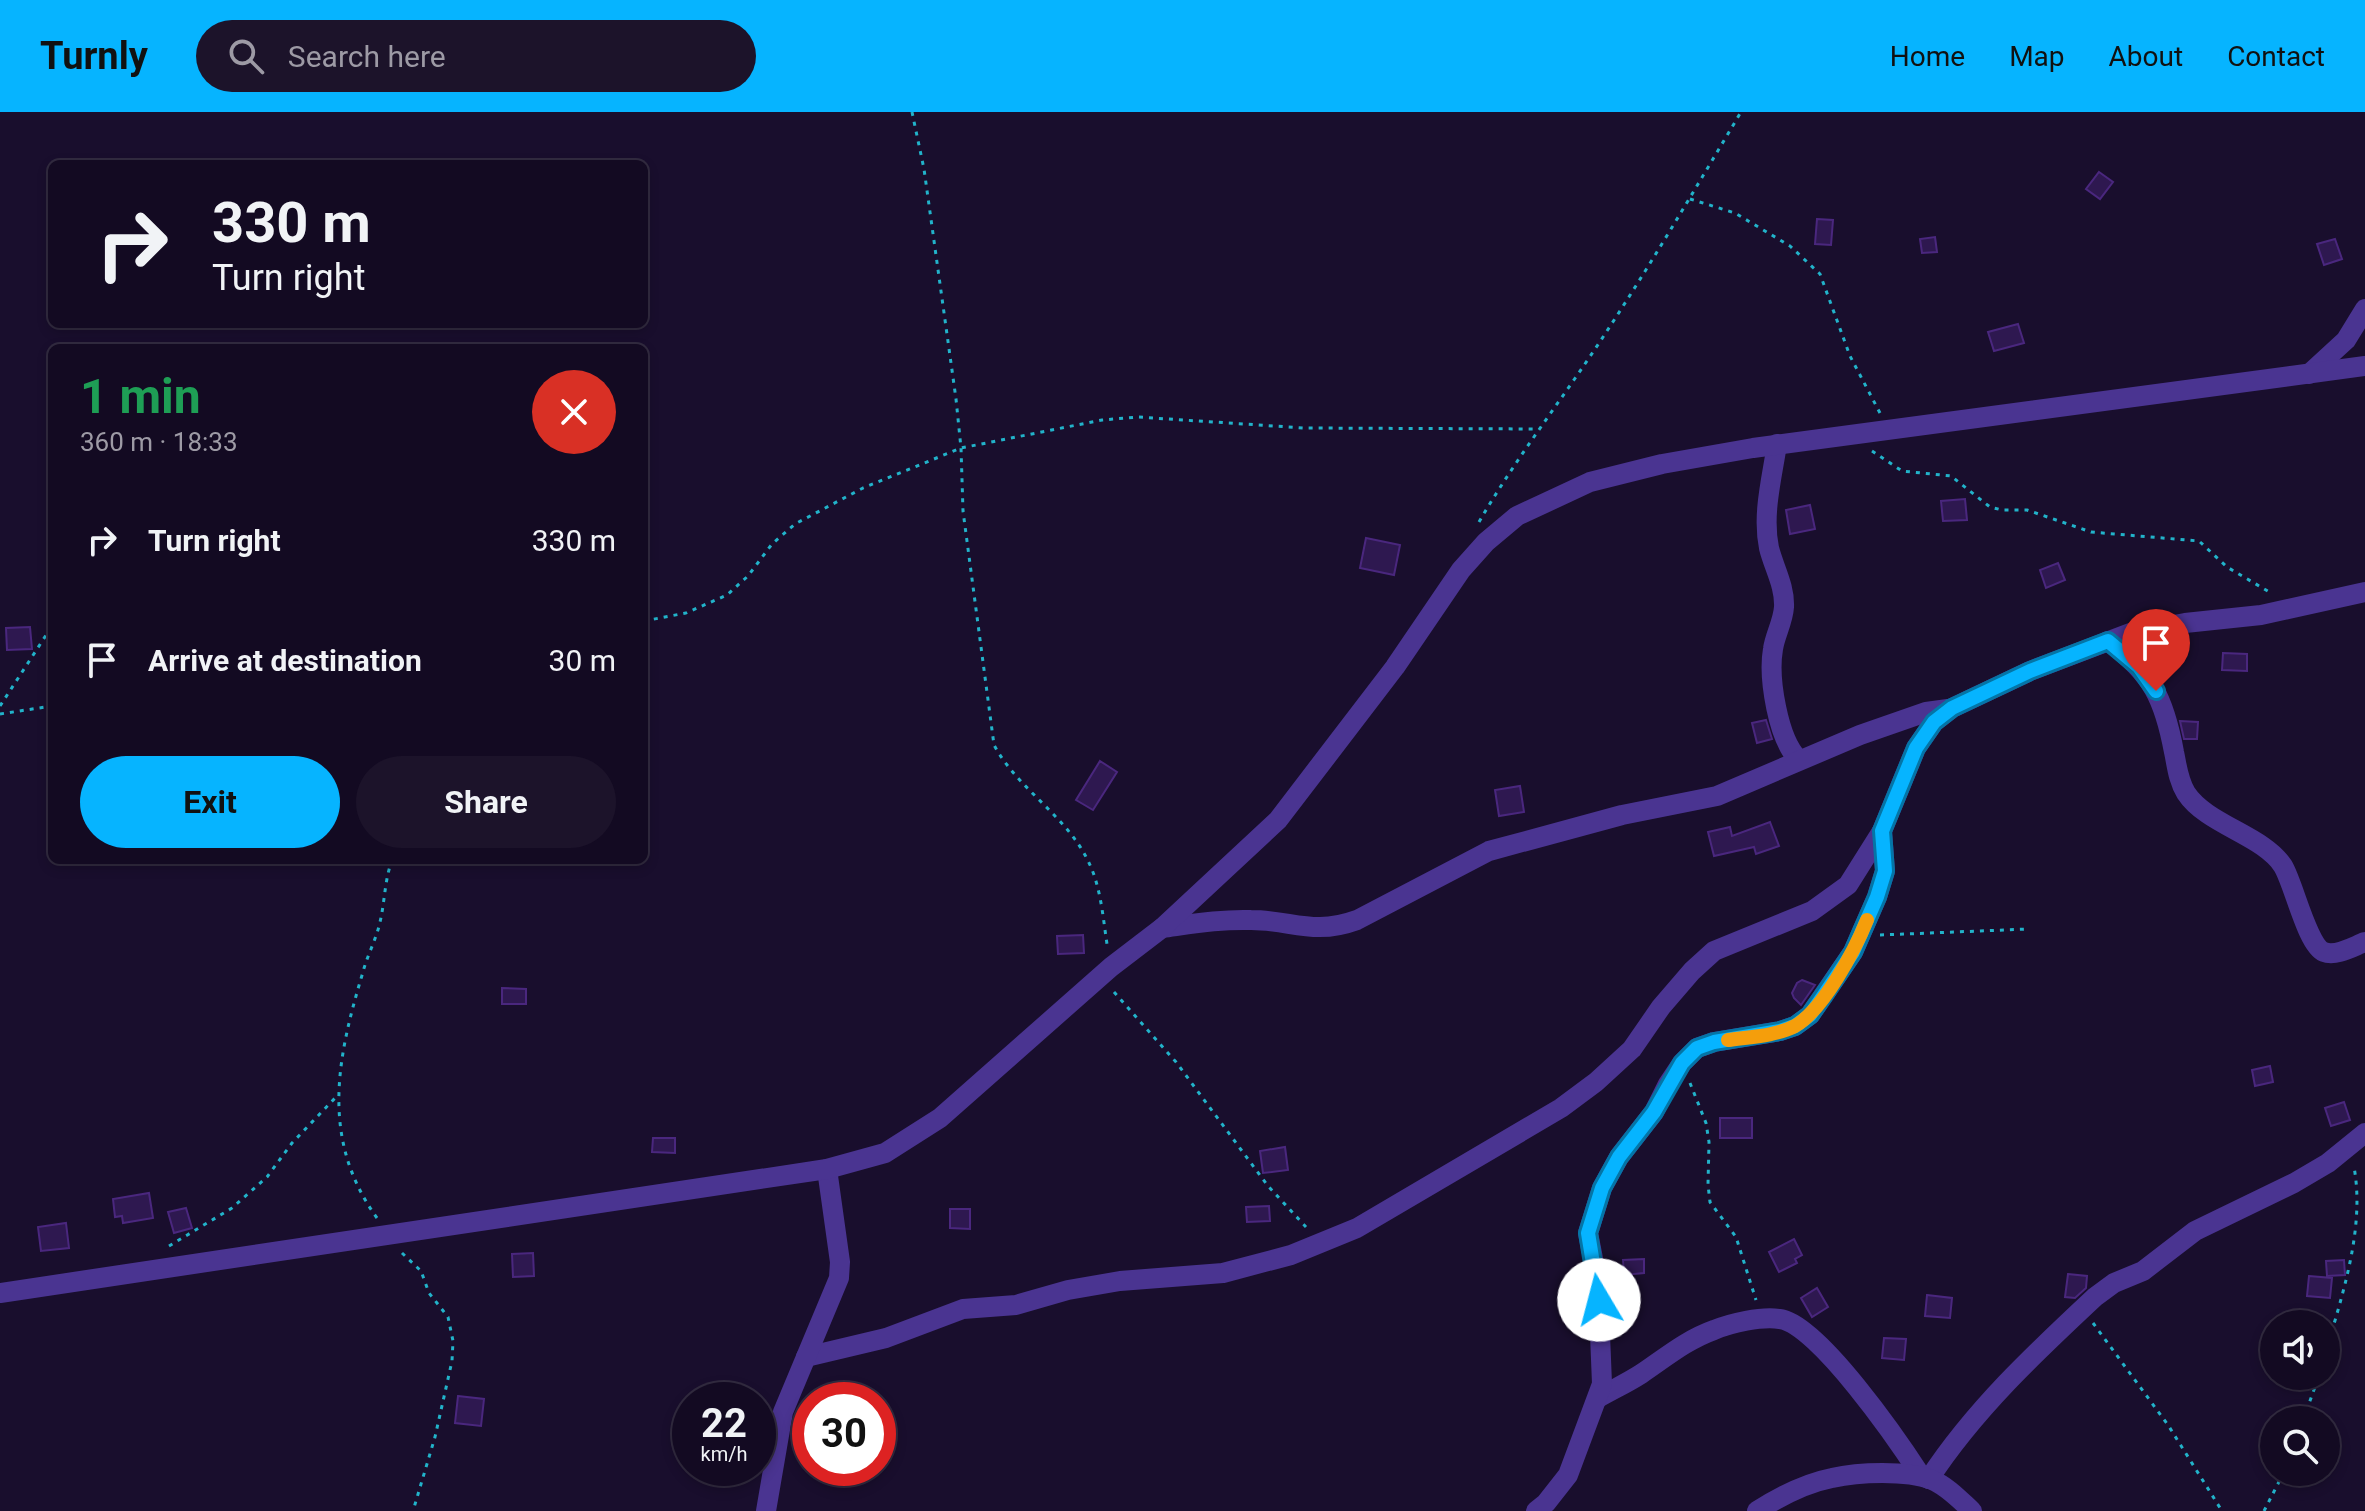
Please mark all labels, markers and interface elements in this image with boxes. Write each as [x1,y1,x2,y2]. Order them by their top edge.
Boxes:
search box [196,20,756,92]
text: Turnly [40,34,148,78]
icon: search [224,34,268,78]
text: Search here [288,39,446,74]
text: Home [1890,40,1965,73]
text: Map [2009,40,2065,73]
text: About [2109,40,2183,73]
text: Contact [2227,40,2325,73]
text: 330 m [212,190,371,256]
icon: right [80,192,184,296]
text: Turn right [212,257,365,299]
text: 1 min [80,368,201,425]
button: close [532,370,616,454]
text: 360 m · 18:33 [80,427,238,457]
icon: right [80,518,124,562]
text: Turn right [148,523,281,558]
text: 330 m [532,523,616,558]
pin [2122,609,2190,691]
icon: arrive [2134,621,2178,665]
icon: arrive [80,638,124,682]
text: Arrive at destination [148,643,422,678]
text: 30 m [549,643,616,678]
button: Exit [80,756,340,848]
button: Share [356,756,616,848]
position arrow [1557,1258,1641,1342]
map controls [2260,1310,2340,1486]
button: sound [2260,1310,2340,1390]
speed limit sign: 30 [792,1382,896,1486]
text: 22 [701,1400,747,1447]
button: search [2260,1406,2340,1486]
text: km/h [701,1442,747,1466]

